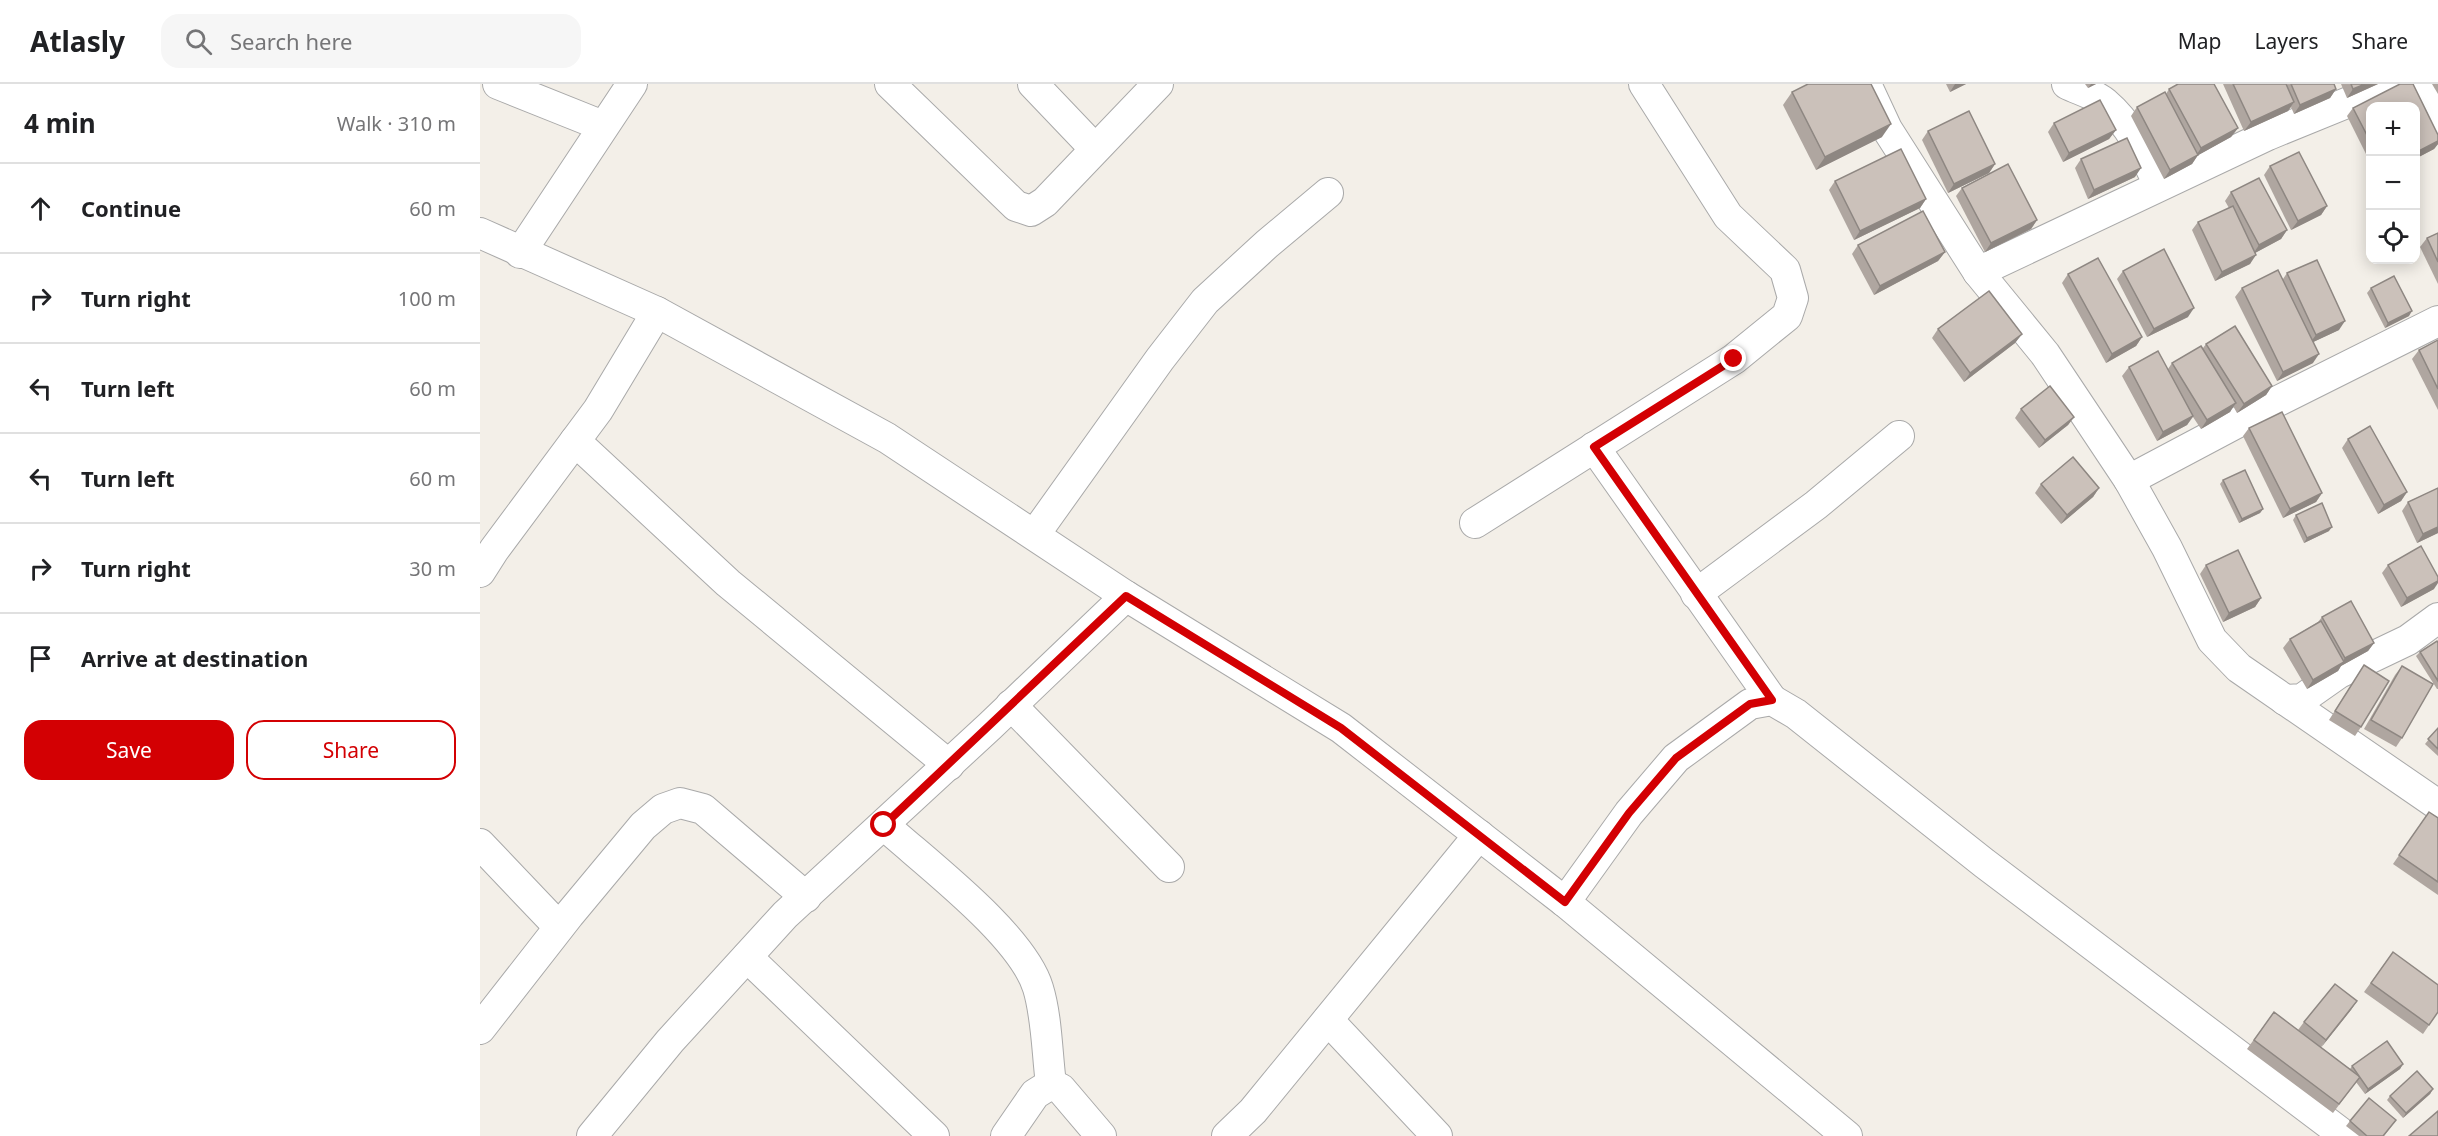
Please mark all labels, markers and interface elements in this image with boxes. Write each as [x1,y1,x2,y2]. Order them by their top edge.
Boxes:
search box [161,14,581,68]
text: Atlasly [30,22,125,60]
icon: search [182,25,215,58]
text: Search here [230,26,352,56]
text: Map [2178,27,2222,55]
text: Layers [2255,27,2319,55]
text: Share [2352,27,2408,55]
map controls [2366,102,2420,264]
button: + [2366,102,2420,156]
text: 4 min [24,105,96,141]
text: Walk · 310 m [337,110,456,137]
button: − [2366,156,2420,210]
icon: ahead [24,192,57,225]
text: Continue [81,193,181,223]
text: 60 m [409,195,456,222]
button: locate [2366,210,2420,264]
icon: right [24,282,57,315]
text: Turn right [81,283,191,313]
text: 100 m [398,285,456,312]
route end [1720,345,1746,371]
icon: left [24,372,57,405]
text: Turn left [81,373,175,403]
text: 60 m [409,375,456,402]
icon: left [24,462,57,495]
text: Turn left [81,463,175,493]
text: 60 m [409,465,456,492]
icon: right [24,552,57,585]
text: Turn right [81,553,191,583]
text: 30 m [409,555,456,582]
icon: arrive [24,642,57,675]
text: Arrive at destination [81,643,308,673]
button: Save [24,720,234,780]
button: Share [246,720,456,780]
route start [870,811,896,837]

